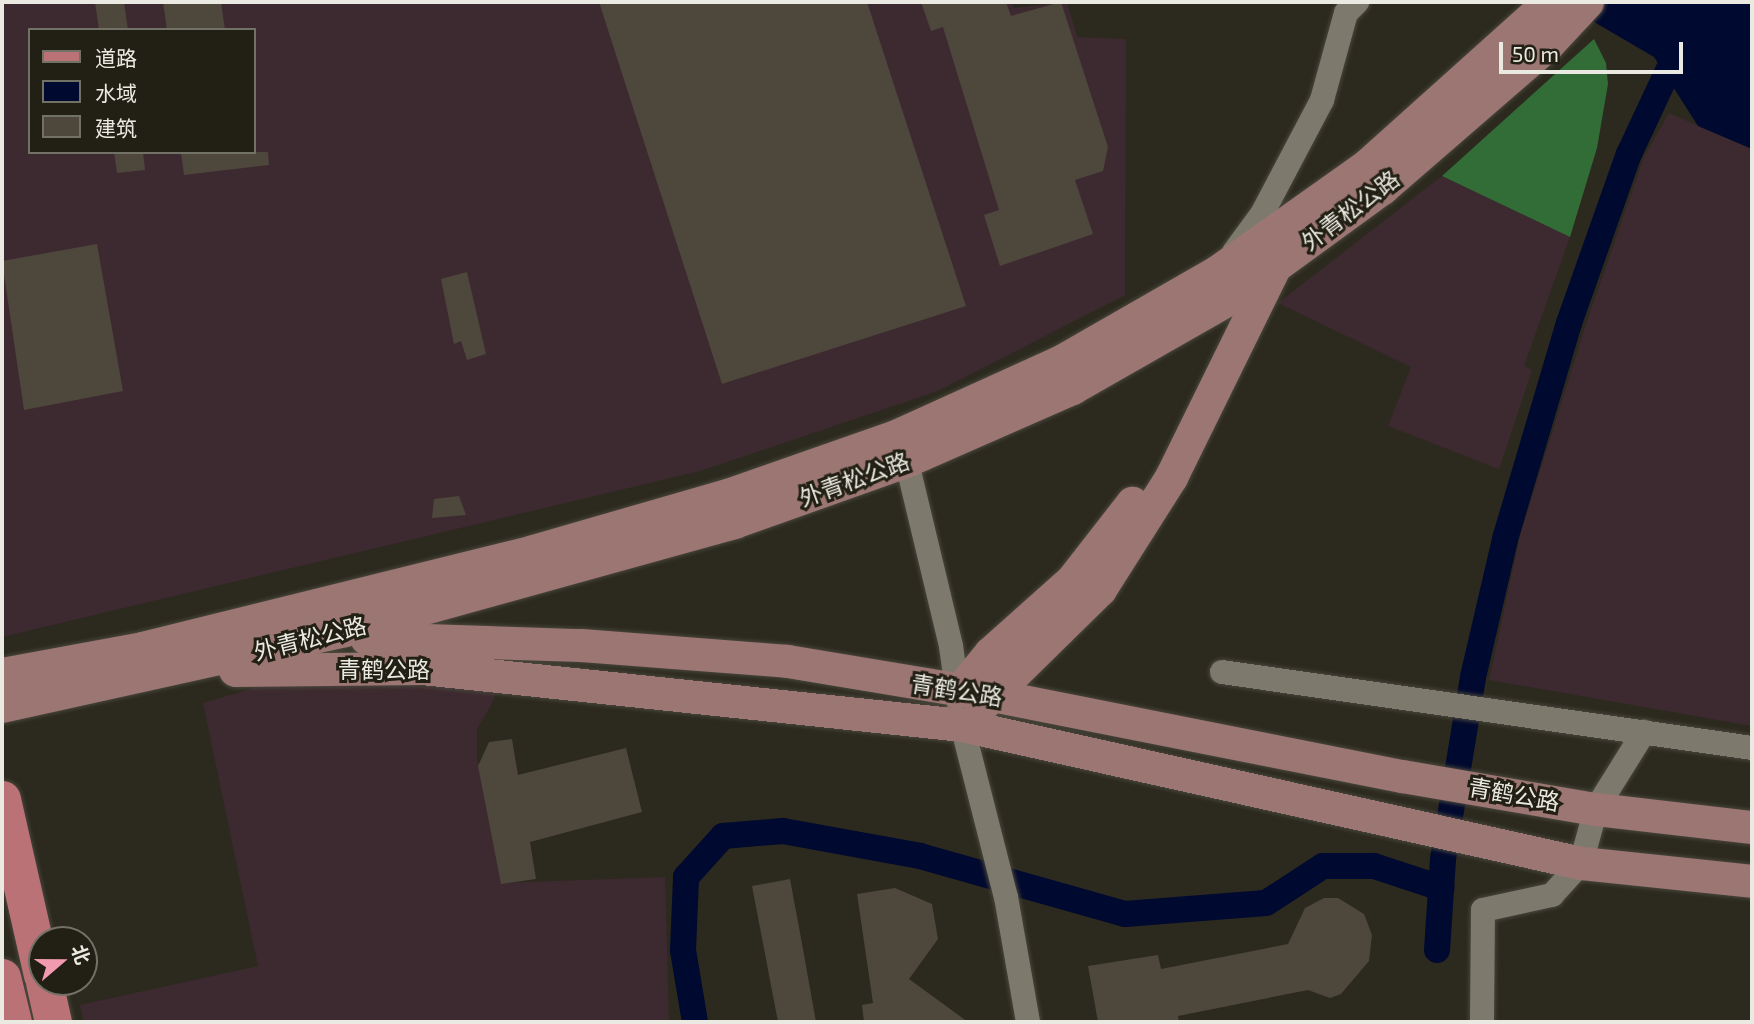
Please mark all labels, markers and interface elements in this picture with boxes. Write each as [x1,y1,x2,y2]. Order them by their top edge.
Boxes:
legend [28,28,256,154]
scale bar [1502,28,1686,72]
text: 50 m [1512,41,1559,66]
text: 道路 [95,45,137,70]
text: 水域 [95,80,137,105]
text: 建筑 [95,115,137,140]
street label: 外青松公路 [1296,164,1404,256]
street label: 外青松公路 [795,446,913,512]
street label: 外青松公路 [251,611,369,665]
street label: 青鹤公路 [338,655,430,683]
street label: 青鹤公路 [909,669,1005,711]
street label: 青鹤公路 [1466,772,1562,816]
north arrow [28,926,98,996]
text: 北 [67,941,95,967]

